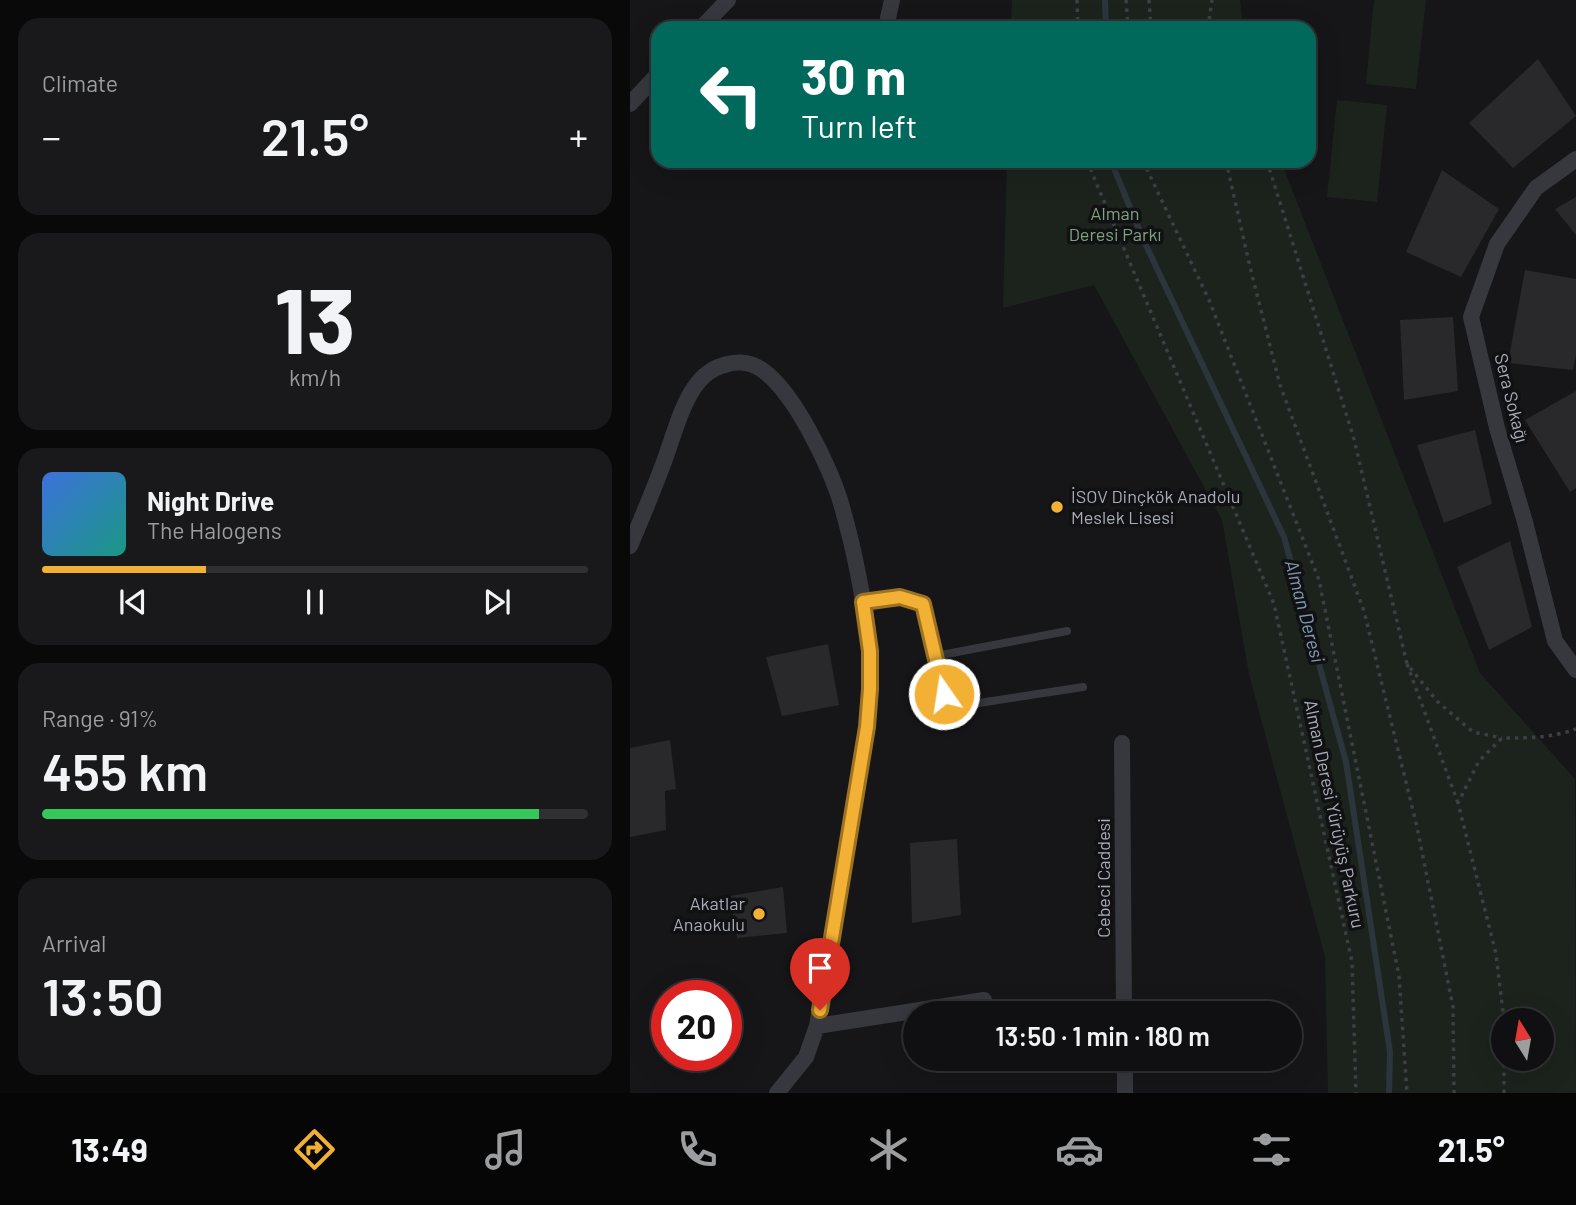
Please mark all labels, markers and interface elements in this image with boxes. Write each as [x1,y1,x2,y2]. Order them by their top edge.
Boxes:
text: 30 m [801,46,906,105]
icon: left [686,49,777,140]
text: Climate [42,69,118,97]
text: 21.5° [261,104,369,166]
text: Turn left [801,106,918,144]
text: − [42,113,61,159]
text: + [569,113,588,159]
park label: Alman Deresi Parkı [1069,202,1161,245]
text: 13 [274,263,356,372]
street label: Sera Sokağı [1490,351,1534,445]
text: km/h [289,363,341,391]
text: Night Drive [147,485,274,516]
place label: İSOV Dinçkök Anadolu Meslek Lisesi [1071,485,1240,528]
marker: İSOV Dinçkök Anadolu Meslek Lisesi [1049,499,1065,515]
text: The Halogens [147,516,282,544]
water label: Alman Deresi [1281,557,1330,665]
icon: previous [114,583,152,621]
icon: pause [296,583,334,621]
icon: next [478,583,516,621]
position arrow [907,657,981,731]
street label: Alman Deresi Yürüyüş Parkuru [1300,698,1370,930]
text: Range · 91% [42,704,158,732]
text: 455 km [42,739,208,801]
street label: Cebeci Caddesi [1092,818,1114,938]
place label: Akatlar Anaokulu [673,892,745,935]
marker: Akatlar Anaokulu [751,906,767,922]
text: Arrival [42,929,106,957]
pin [790,938,850,1010]
icon: arrive [801,949,839,987]
text: 13:50 [42,964,164,1026]
speed limit sign: 20 [651,980,742,1071]
north arrow [1491,1008,1554,1071]
map controls [1491,1008,1554,1071]
text: 13:50 · 1 min · 180 m [995,1020,1210,1051]
icon: directions [290,1125,339,1174]
icon: music [481,1125,530,1174]
icon: phone [673,1125,722,1174]
icon: climate [864,1125,913,1174]
icon: car [1055,1125,1104,1174]
icon: filters [1247,1125,1296,1174]
text: 13:49 [71,1130,148,1168]
text: 21.5° [1438,1130,1505,1168]

